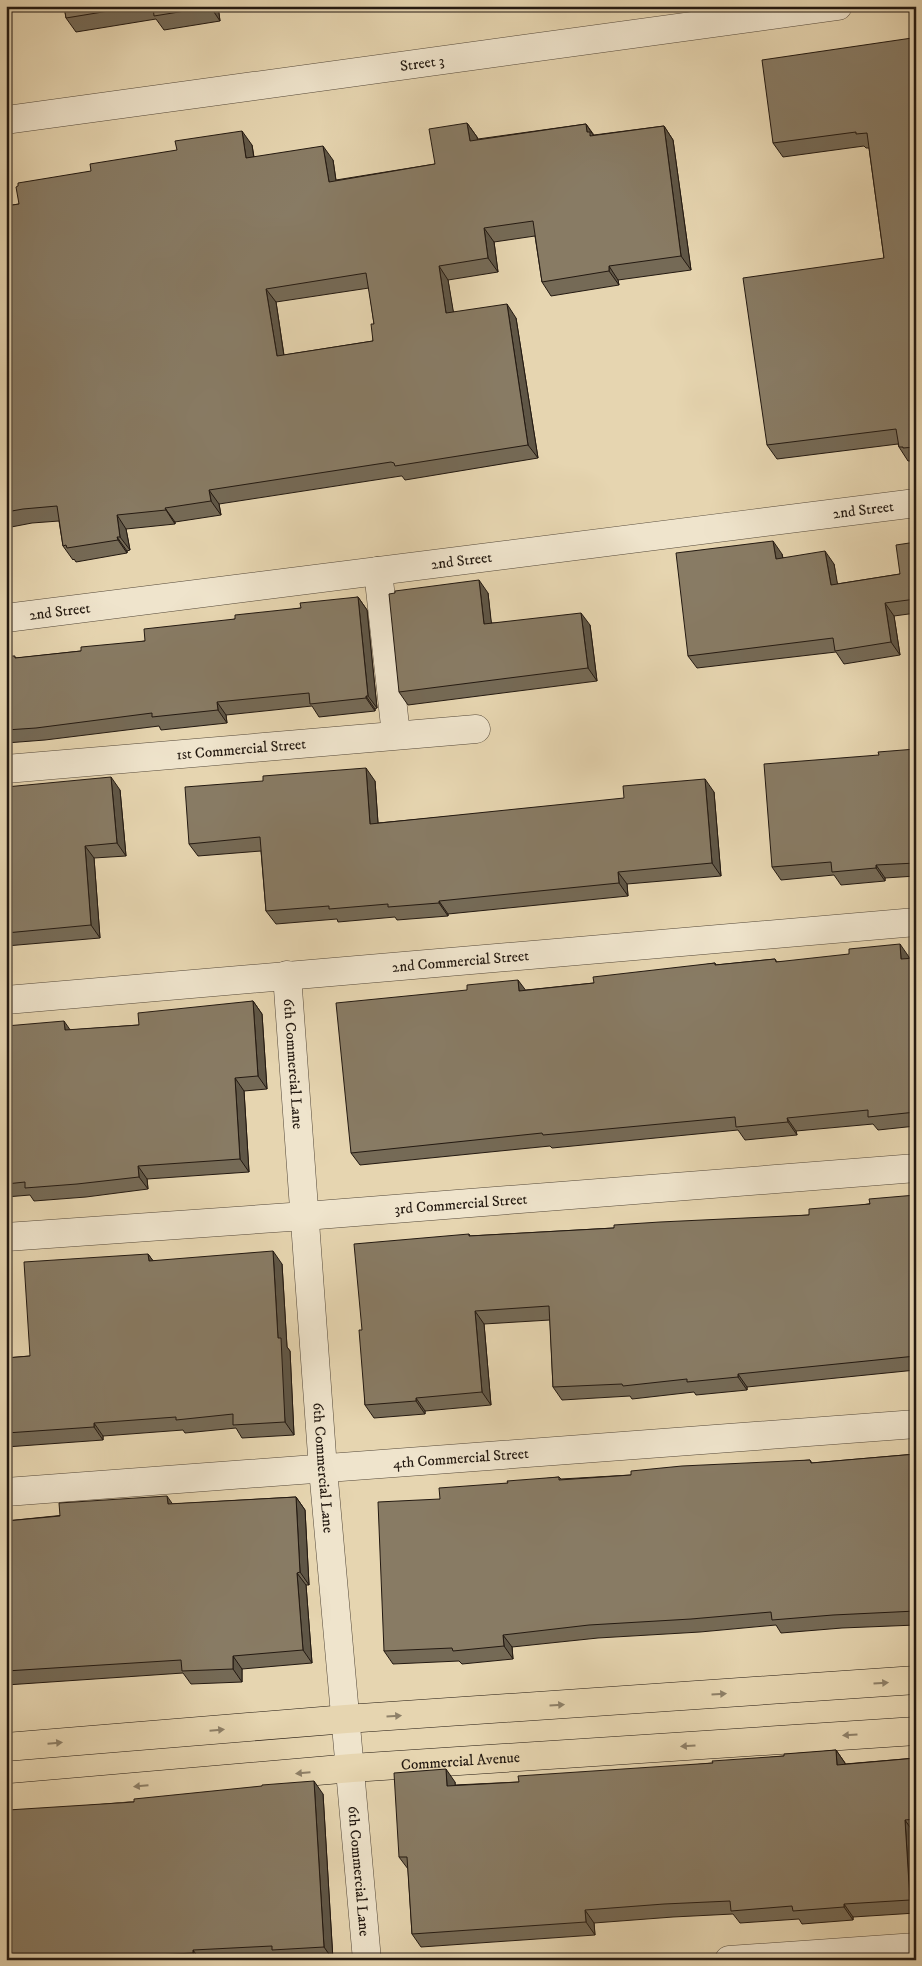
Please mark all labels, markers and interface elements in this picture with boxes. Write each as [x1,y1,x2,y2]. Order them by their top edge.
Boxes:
street label: Street 3 [399,51,445,75]
street label: 2nd Street [832,496,895,523]
street label: 2nd Street [430,547,493,574]
street label: 2nd Street [28,598,91,625]
street label: 1st Commercial Street [176,734,307,764]
street label: 2nd Commercial Street [391,946,530,976]
street label: 6th Commercial Lane [279,998,308,1130]
street label: 3rd Commercial Street [394,1189,528,1218]
street label: 6th Commercial Lane [309,1402,338,1534]
street label: 4th Commercial Street [392,1443,529,1473]
one-way arrow [873,1678,889,1686]
one-way arrow [711,1689,727,1697]
one-way arrow [549,1701,565,1709]
one-way arrow [387,1712,403,1720]
one-way arrow [209,1726,225,1734]
one-way arrow [841,1732,857,1740]
one-way arrow [47,1739,63,1747]
one-way arrow [679,1742,695,1750]
street label: Commercial Avenue [400,1747,521,1774]
one-way arrow [295,1769,311,1777]
one-way arrow [133,1783,149,1791]
street label: 6th Commercial Lane [344,1805,374,1937]

